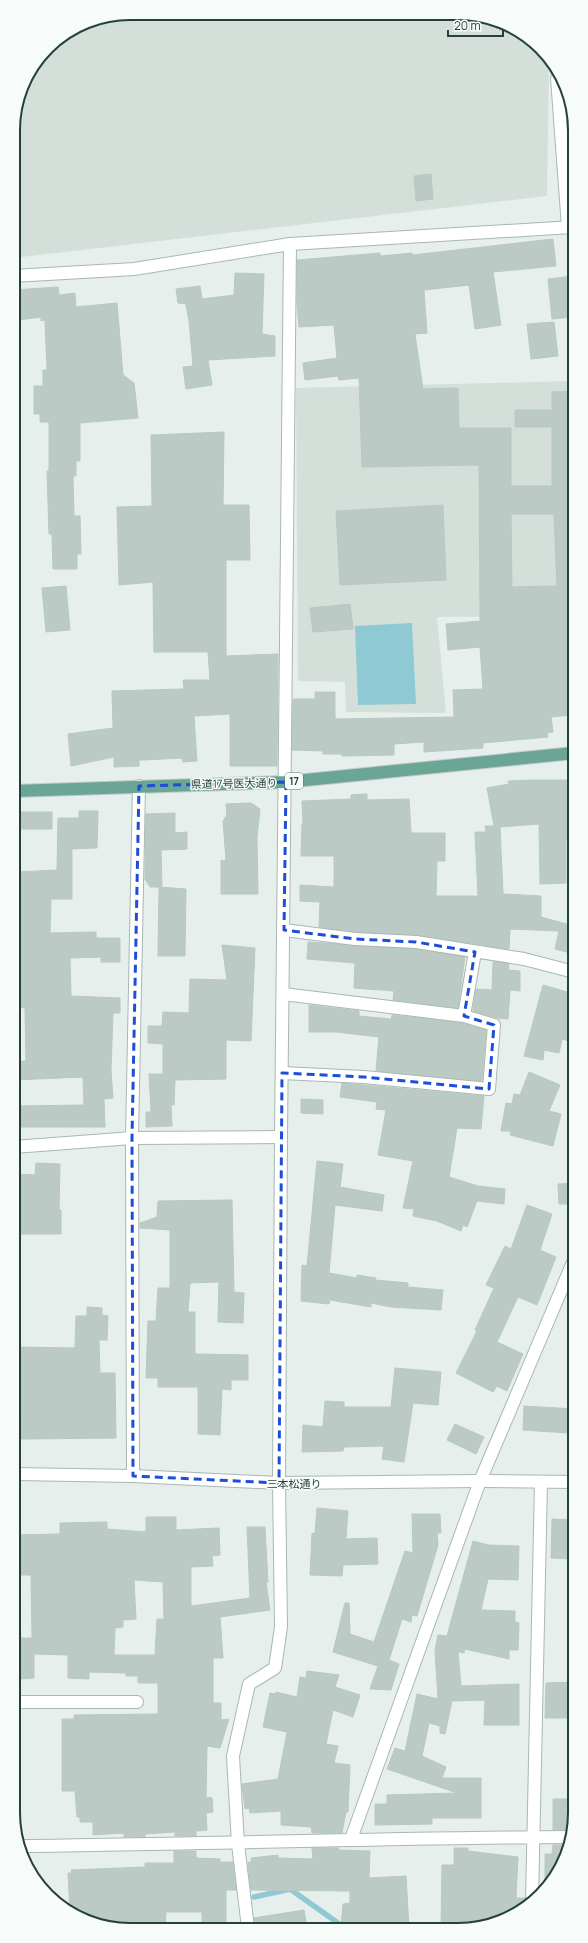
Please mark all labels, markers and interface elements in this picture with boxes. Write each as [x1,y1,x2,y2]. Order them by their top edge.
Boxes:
scale bar [448,12,503,38]
text: 20 m [454,17,481,34]
road number: 17 [285,773,303,789]
street label: 県道17号医大通り [190,775,278,791]
street label: 三本松通り [267,1476,322,1491]

